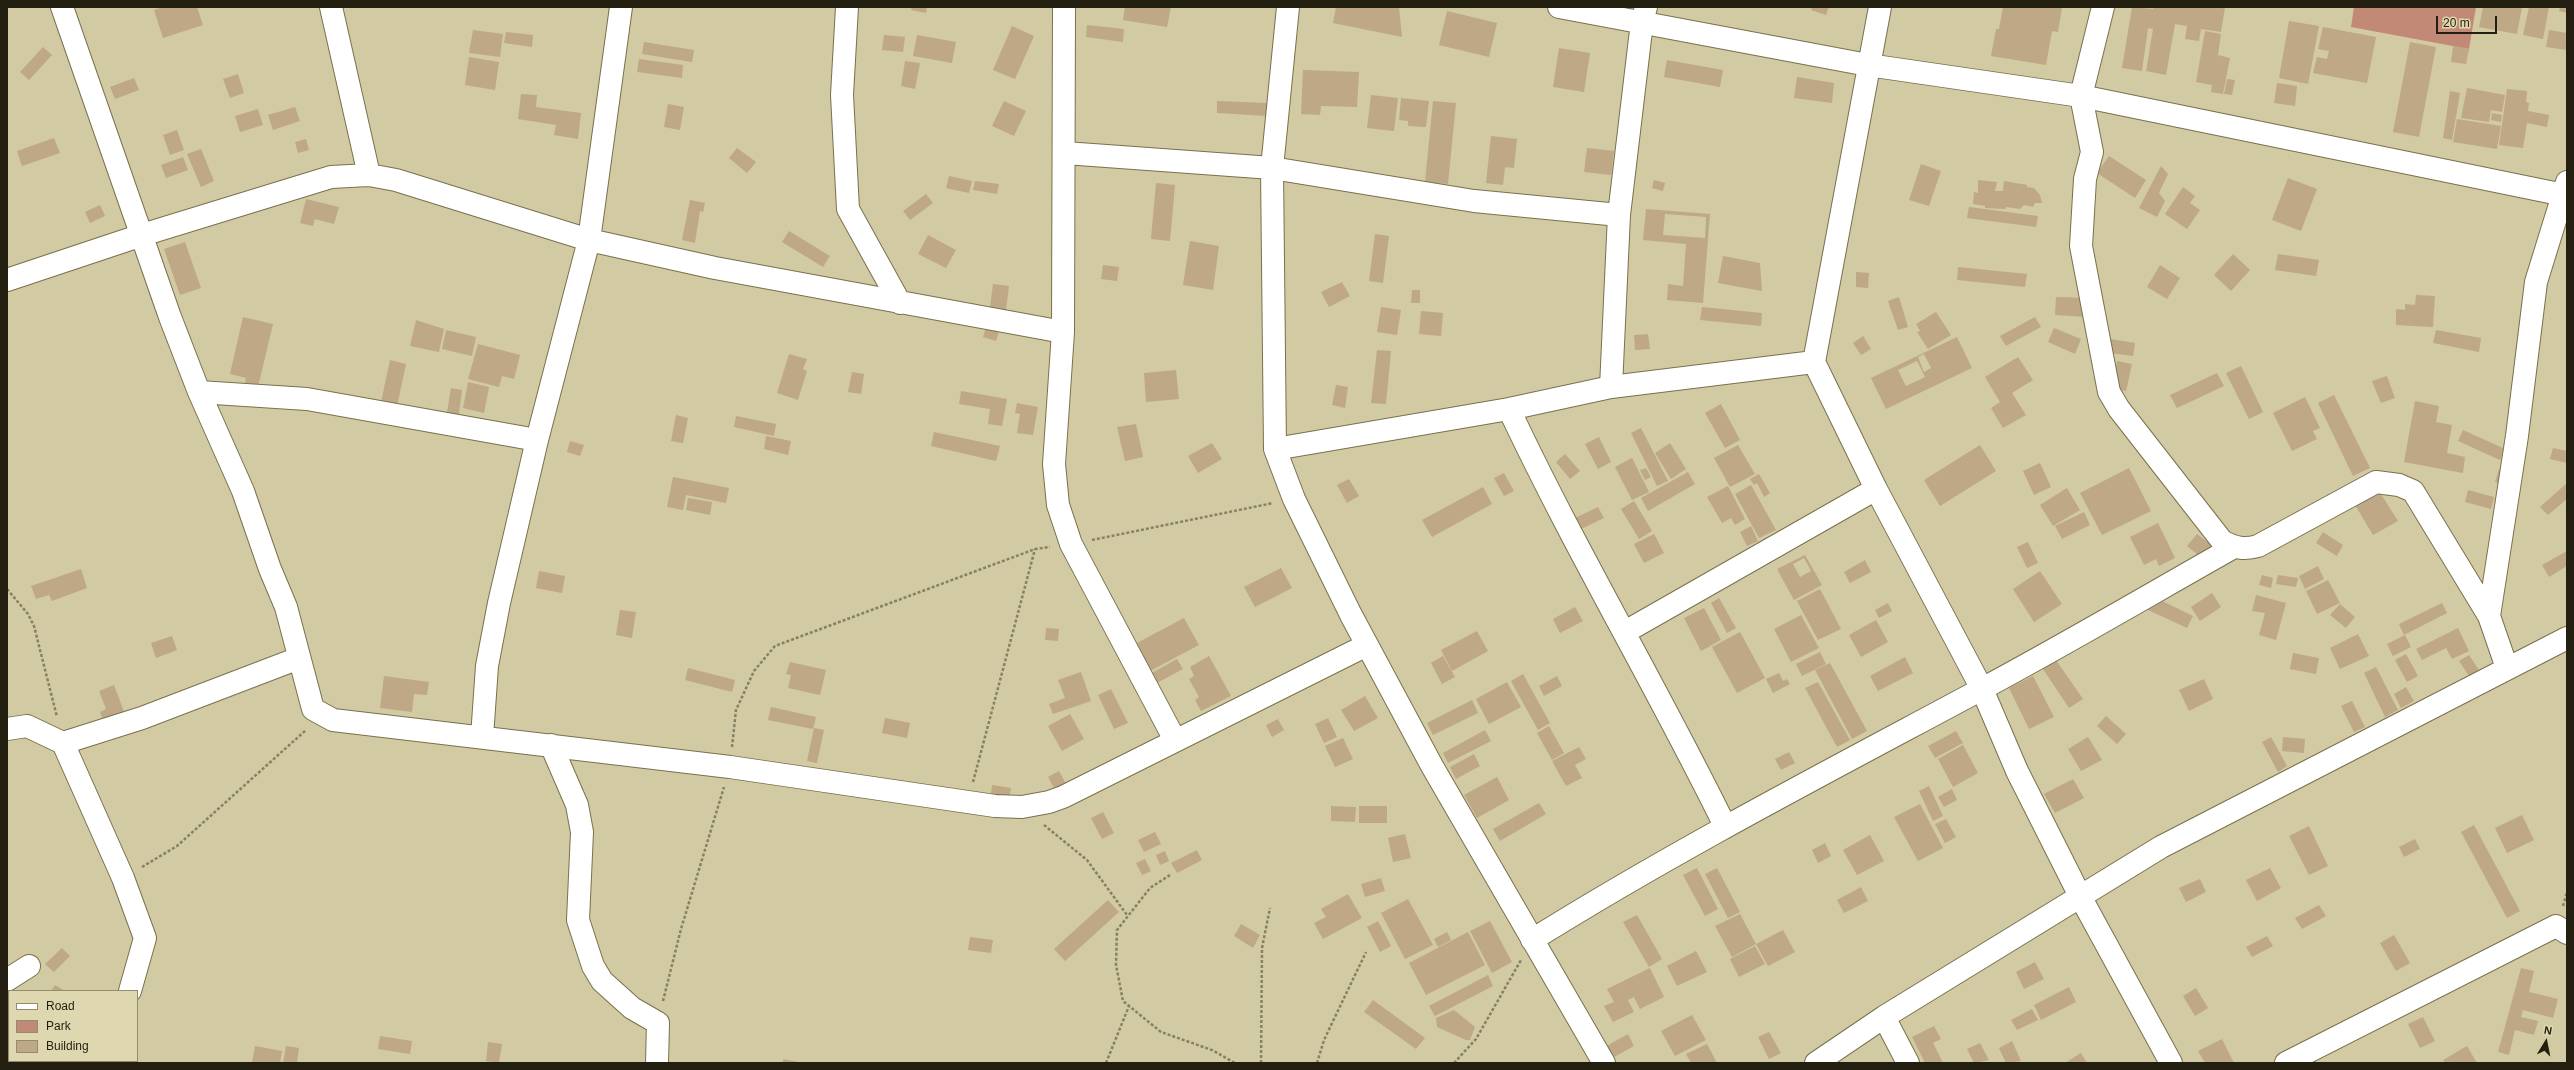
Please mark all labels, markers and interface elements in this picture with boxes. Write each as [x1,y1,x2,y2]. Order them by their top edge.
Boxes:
scale bar [2438,8,2499,34]
text: 20 m [2443,16,2470,30]
legend [8,990,138,1062]
text: Road [46,999,75,1013]
text: Park [46,1019,71,1033]
north arrow [2526,1022,2566,1062]
text: N [2543,1024,2553,1037]
text: Building [46,1039,89,1053]

